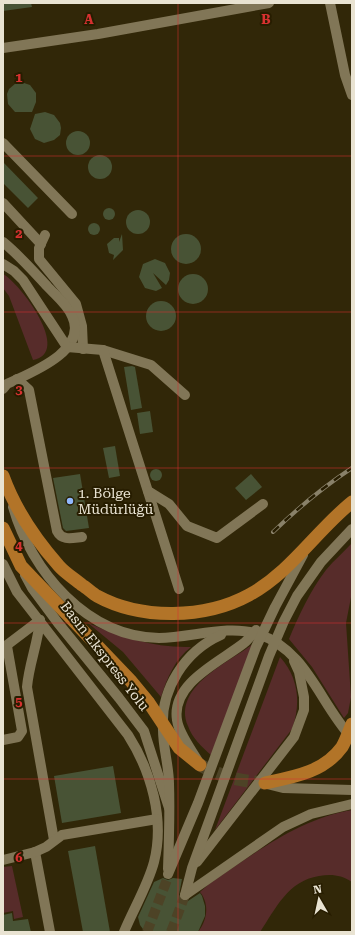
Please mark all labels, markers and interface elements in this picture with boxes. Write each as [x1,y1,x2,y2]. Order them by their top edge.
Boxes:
text: A [84,12,94,27]
text: B [261,12,271,27]
text: 1 [15,70,23,85]
text: 2 [15,226,23,241]
text: 3 [15,382,23,397]
place label: 1. Bölge Müdürlüğü [78,485,153,517]
marker: 1. Bölge Müdürlüğü [65,496,75,506]
text: 4 [15,538,23,553]
street label: Basın Ekspress Yolu [57,598,153,714]
text: 5 [15,694,23,709]
text: 6 [15,850,23,865]
north arrow [299,879,339,919]
text: N [312,882,323,897]

